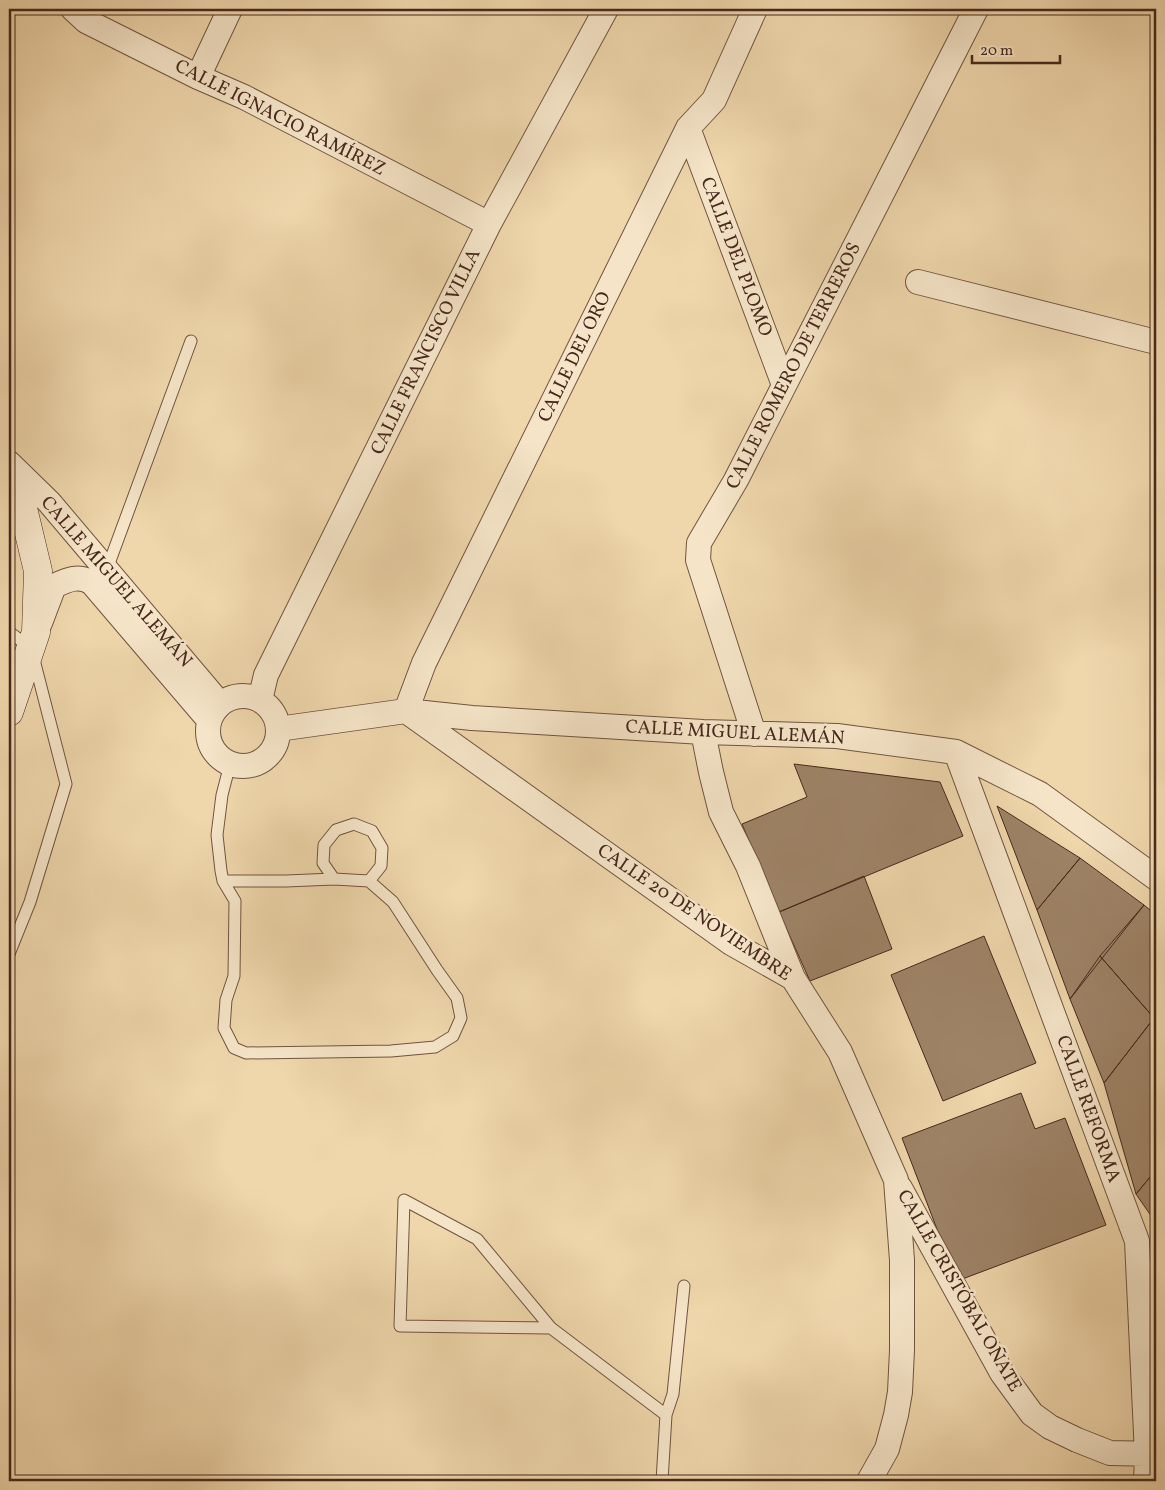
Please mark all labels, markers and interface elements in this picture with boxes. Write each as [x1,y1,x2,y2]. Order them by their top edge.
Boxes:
scale bar [972,32,1060,64]
text: 20 m [980,41,1013,62]
street label: CALLE IGNACIO RAMÍREZ [170,53,390,183]
street label: CALLE DEL PLOMO [694,174,778,341]
street label: CALLE ROMERO DE TERREROS [720,238,868,494]
street label: CALLE FRANCISCO VILLA [365,245,487,459]
street label: CALLE DEL ORO [532,287,618,427]
street label: CALLE MIGUEL ALEMÁN [34,491,198,673]
street label: CALLE MIGUEL ALEMÁN [625,714,845,752]
street label: CALLE 20 DE NOVIEMBRE [592,838,796,988]
street label: CALLE REFORMA [1049,1032,1127,1186]
street label: CALLE CRISTÓBAL OÑATE [890,1185,1028,1397]

